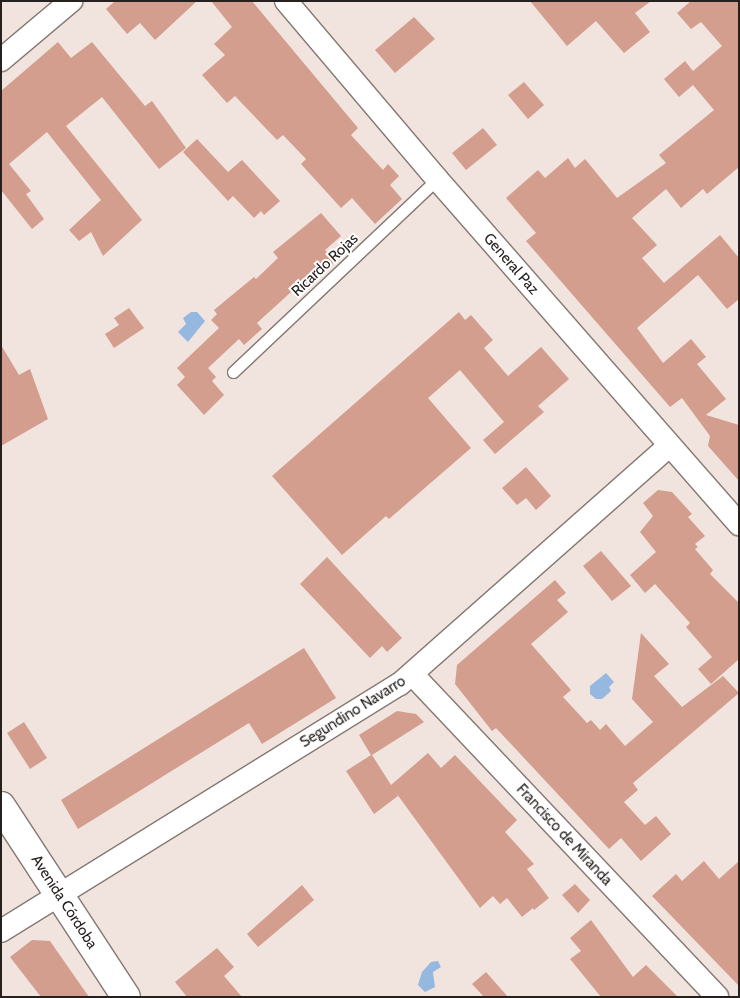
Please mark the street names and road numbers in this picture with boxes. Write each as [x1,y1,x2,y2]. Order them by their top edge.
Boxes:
street label: Ricardo Rojas [288,230,362,300]
street label: General Paz [480,230,542,298]
street label: Segundino Navarro [297,672,409,752]
street label: Francisco de Miranda [512,780,616,890]
street label: Avenida Córdoba [27,852,101,952]

